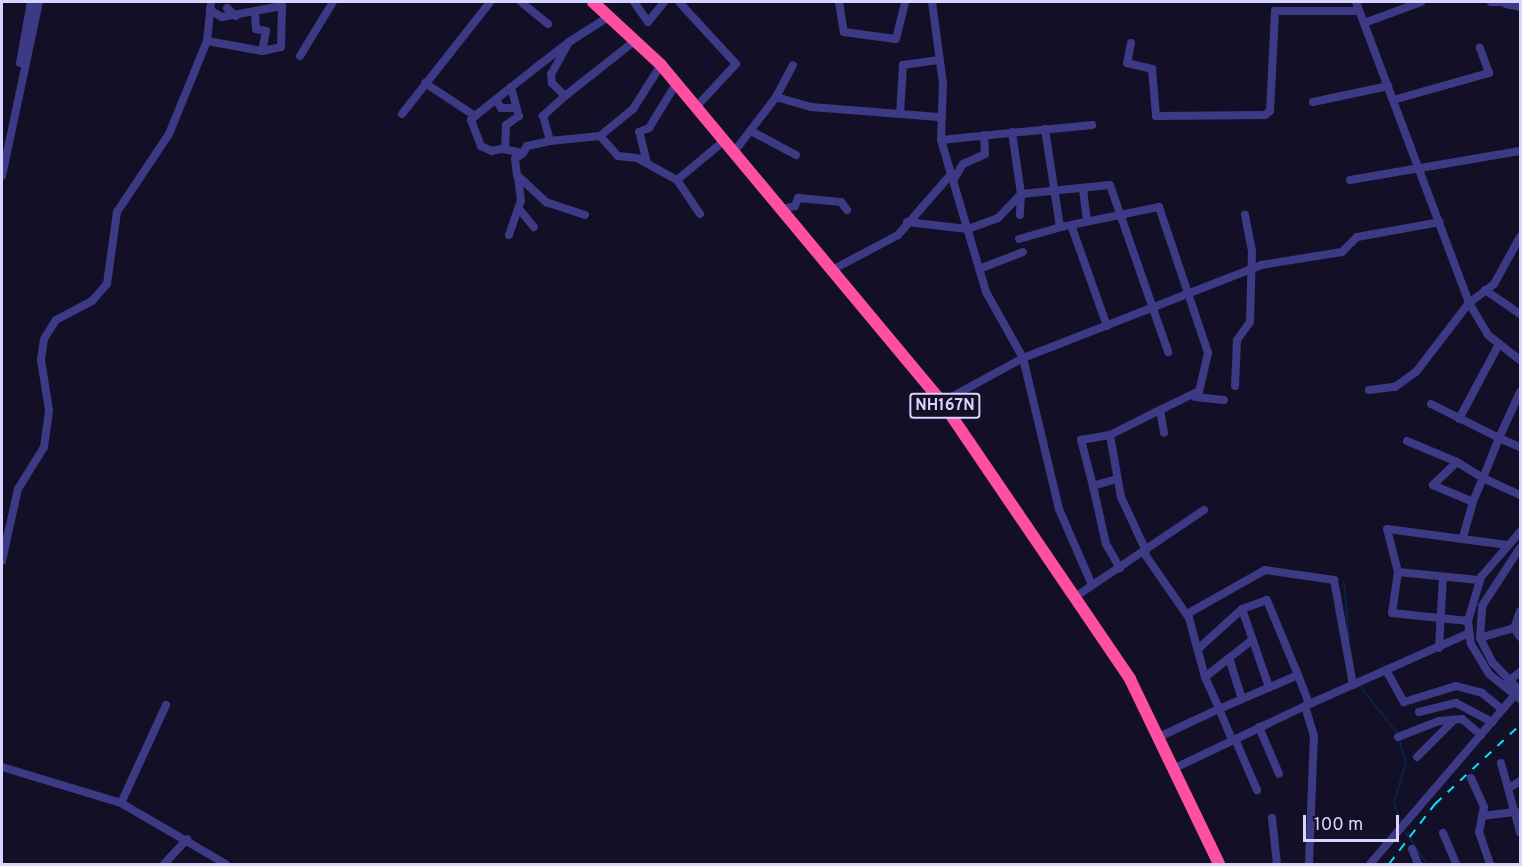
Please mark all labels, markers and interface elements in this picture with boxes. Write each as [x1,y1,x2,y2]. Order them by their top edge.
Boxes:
road number: NH167N [909,393,981,419]
scale bar [1306,803,1402,841]
text: 100 m [1314,814,1363,837]

